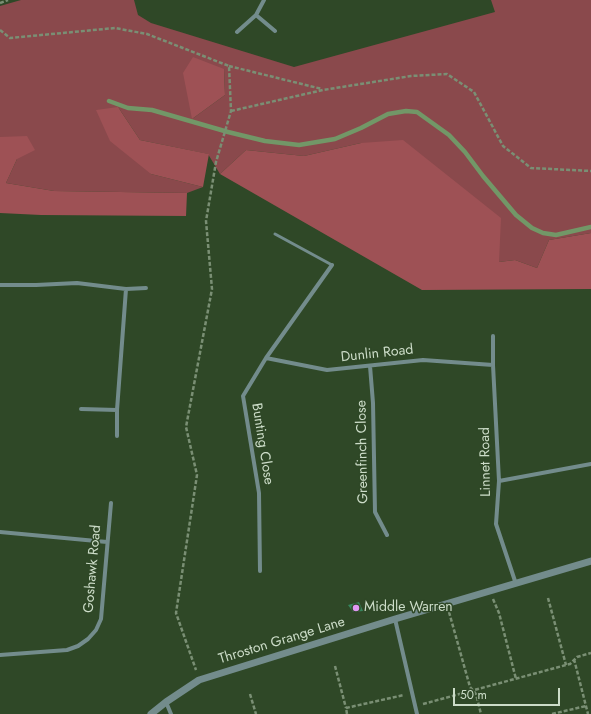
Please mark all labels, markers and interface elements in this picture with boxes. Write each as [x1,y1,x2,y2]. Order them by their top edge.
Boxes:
street label: Dunlin Road [340,342,414,366]
street label: Greenfinch Close [354,400,372,504]
street label: Bunting Close [247,402,277,486]
street label: Linnet Road [477,427,495,497]
street label: Goshawk Road [81,524,105,614]
place label: Middle Warren [364,600,453,616]
marker: Middle Warren [351,603,361,613]
street label: Throston Grange Lane [217,614,347,668]
scale bar [455,680,562,706]
text: 50 m [460,686,487,704]

